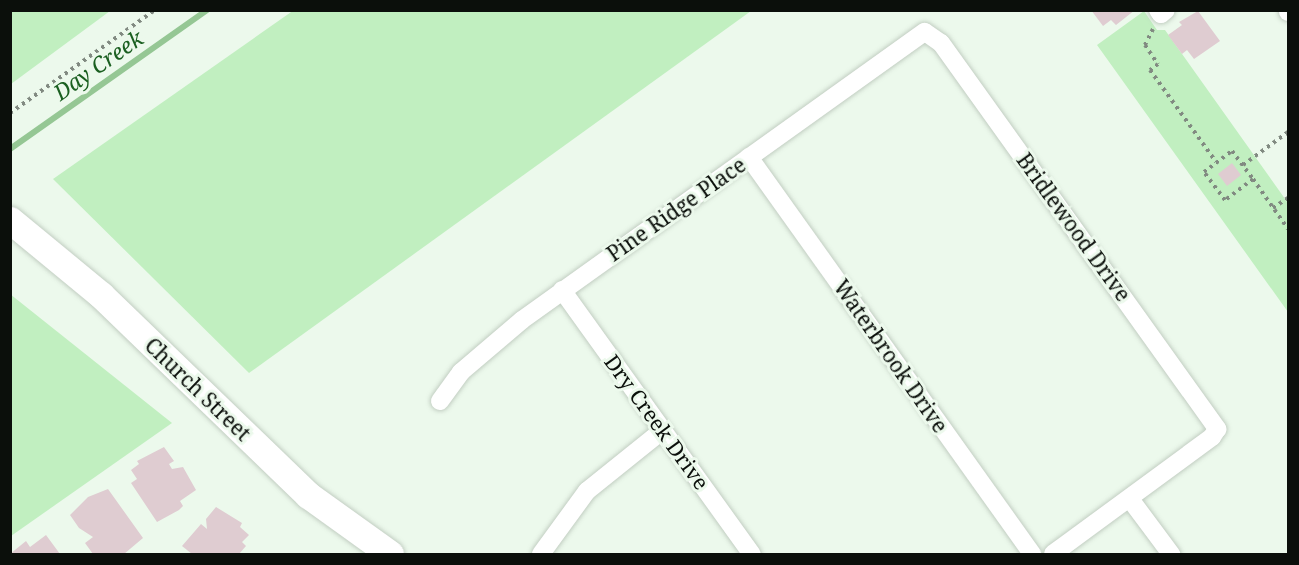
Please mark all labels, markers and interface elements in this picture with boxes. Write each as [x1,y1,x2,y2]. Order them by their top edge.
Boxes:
water label: Day Creek [48,25,148,105]
street label: Bridlewood Drive [1012,148,1136,306]
street label: Pine Ridge Place [602,152,750,266]
street label: Waterbrook Drive [829,275,953,437]
street label: Church Street [140,332,256,446]
street label: Dry Creek Drive [600,350,714,494]

